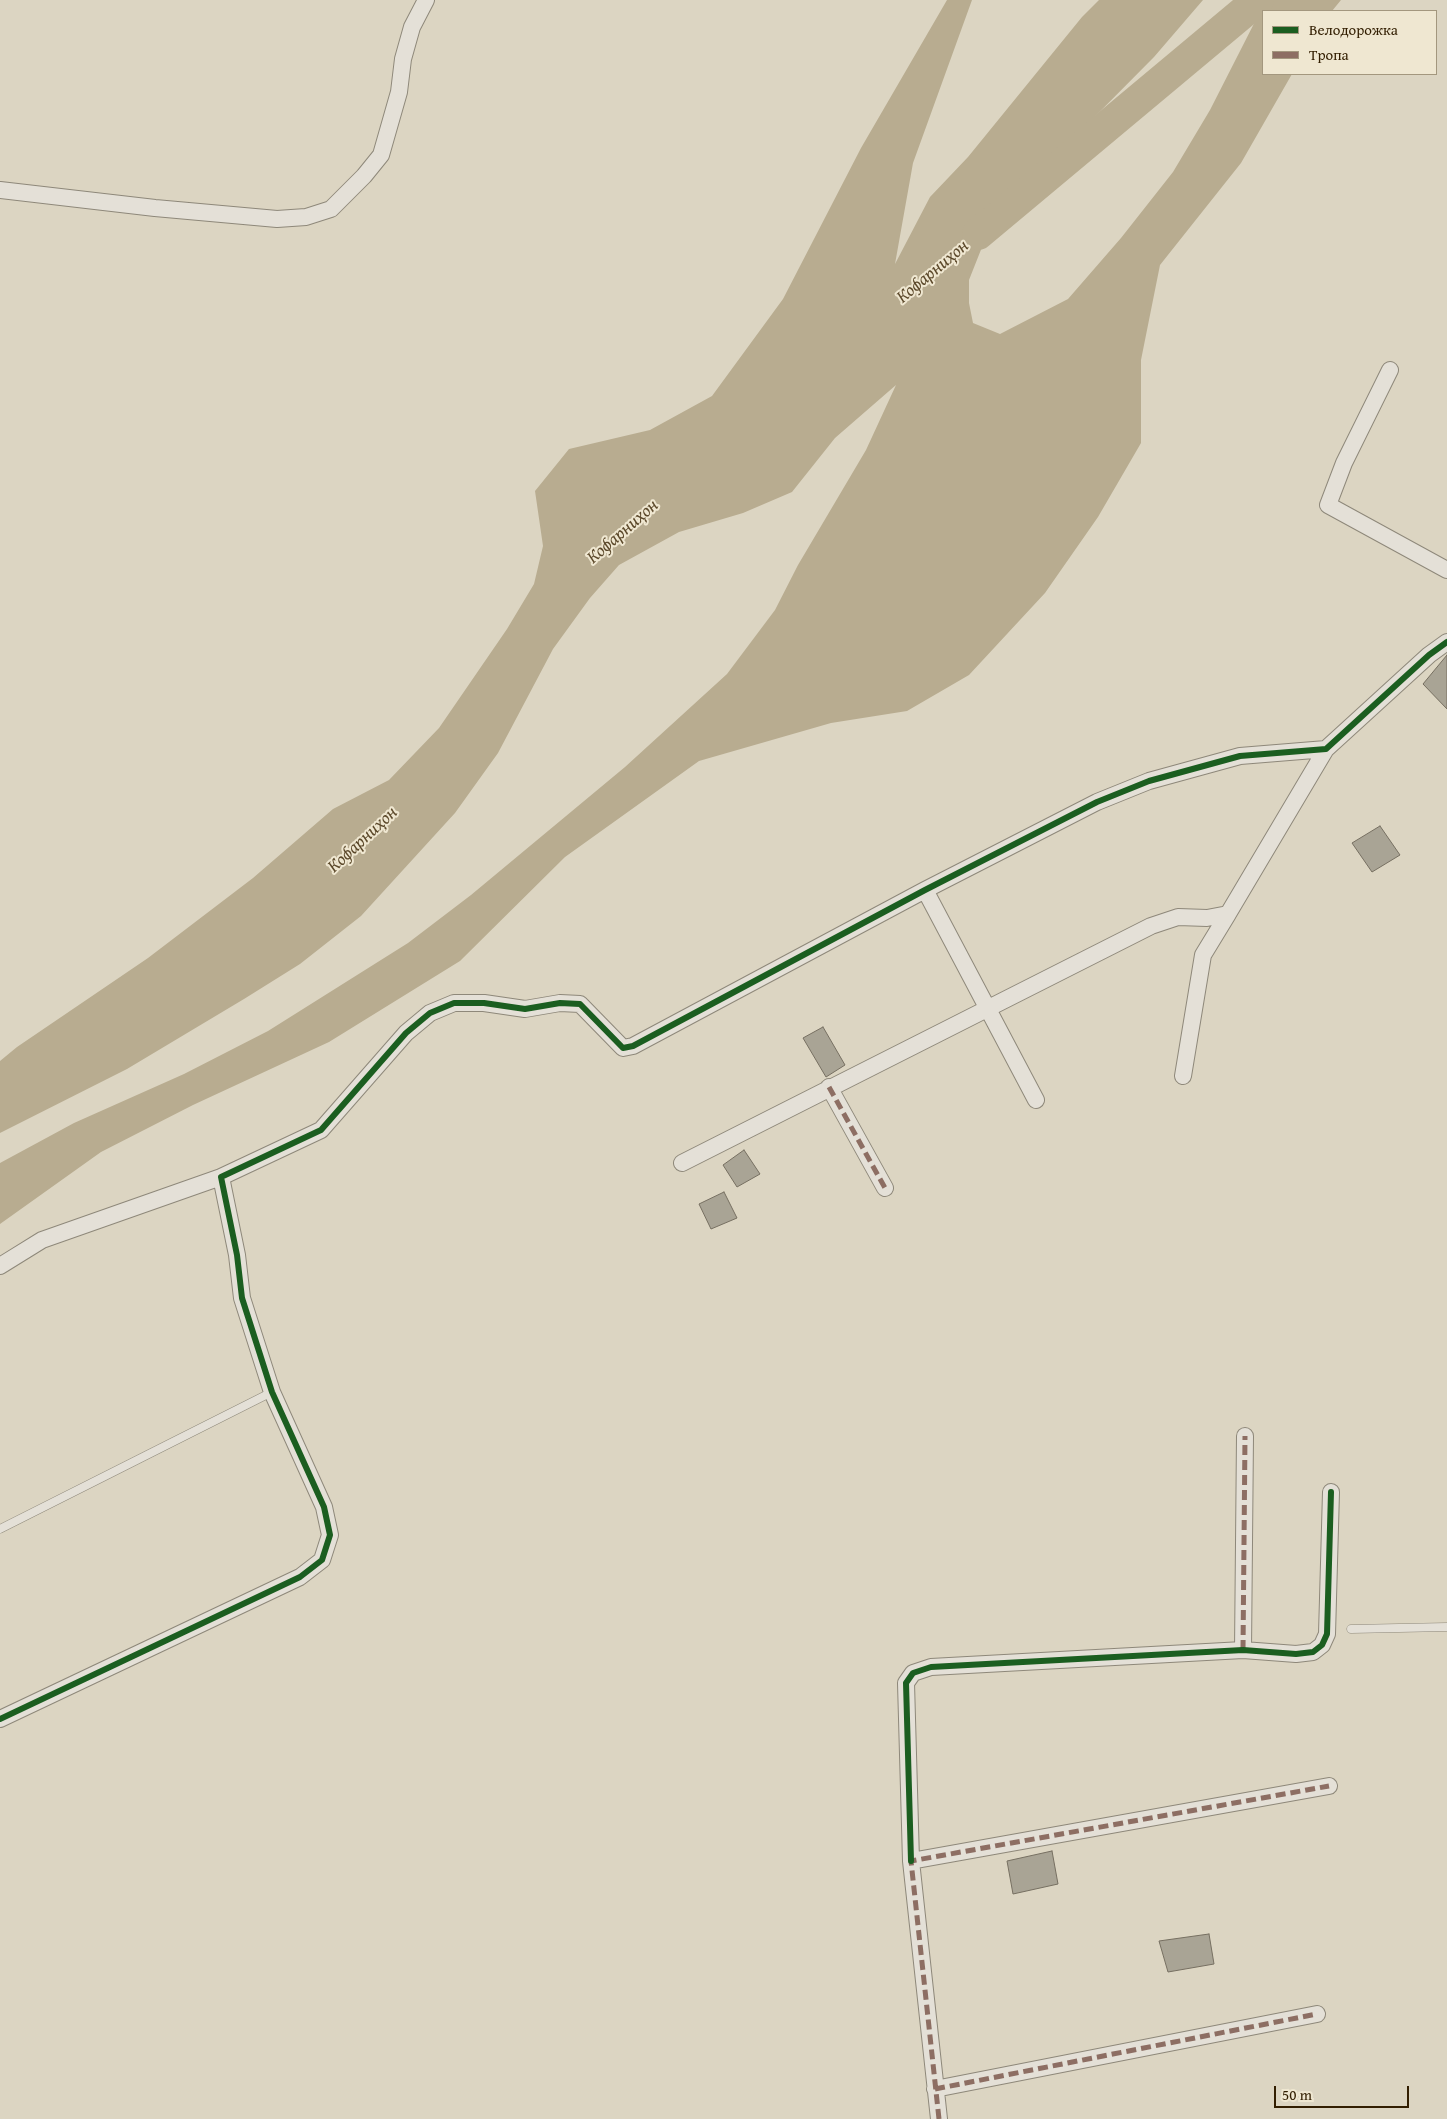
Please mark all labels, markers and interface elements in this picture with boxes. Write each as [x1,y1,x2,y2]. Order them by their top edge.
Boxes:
legend [1262,10,1437,75]
text: Велодорожка [1309,19,1398,40]
text: Тропа [1309,44,1349,65]
water label: Кофарниҳон [893,236,973,308]
water label: Кофарниҳон [583,495,663,569]
water label: Кофарниҳон [324,802,402,878]
scale bar [1277,2076,1412,2108]
text: 50 m [1282,2084,1312,2105]

